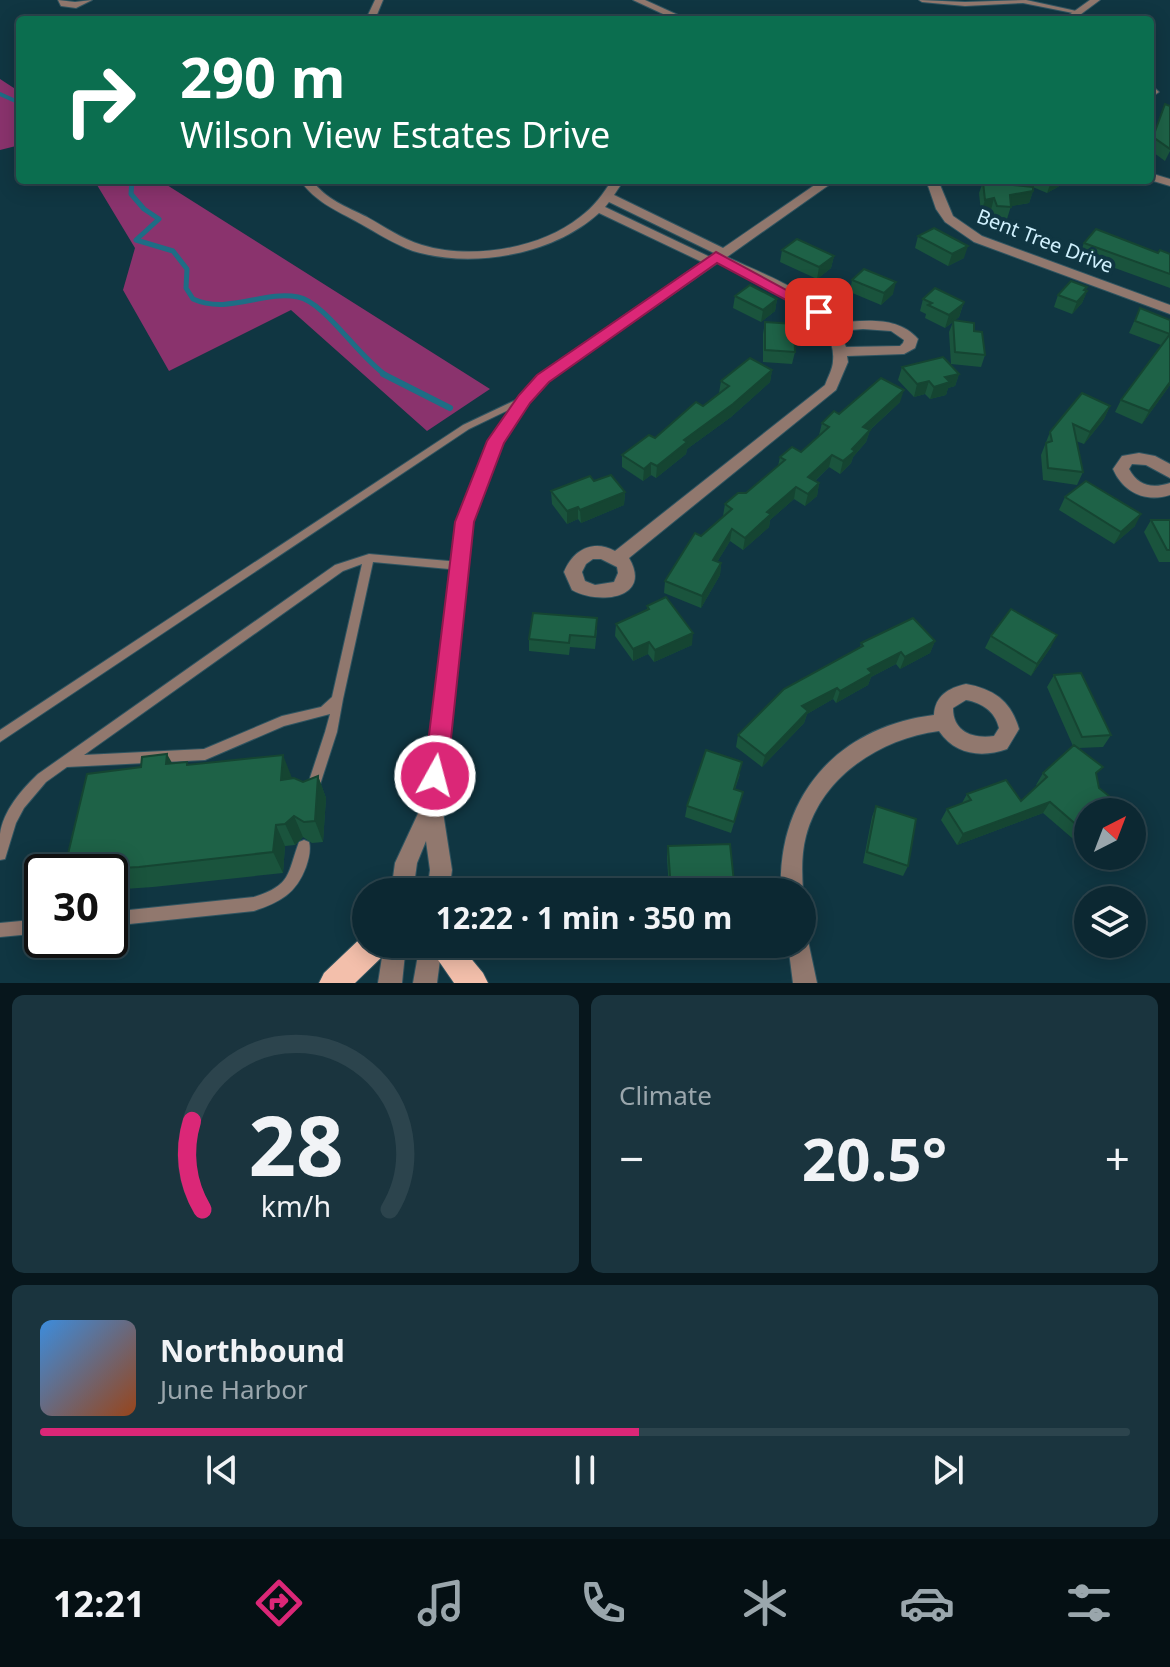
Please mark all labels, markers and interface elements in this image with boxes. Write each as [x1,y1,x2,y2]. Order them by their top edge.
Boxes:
text: 290 m [180,38,345,114]
icon: right [48,48,152,152]
text: Wilson View Estates Drive [180,110,610,159]
street label: Bent Tree Drive [973,202,1117,279]
pin [785,278,853,346]
icon: arrive [797,290,841,334]
position arrow [393,734,477,818]
north arrow [1074,798,1146,870]
map controls [1074,798,1146,958]
speed limit sign: 30 [24,854,128,958]
button: layers [1074,886,1146,958]
text: 12:22 · 1 min · 350 m [436,897,732,938]
text: Climate [619,1077,712,1113]
text: 28 [248,1087,343,1200]
text: 20.5° [802,1117,947,1199]
text: − [619,1128,644,1188]
text: + [1105,1128,1130,1188]
text: km/h [260,1186,331,1225]
text: Northbound [160,1330,345,1371]
text: June Harbor [160,1371,308,1407]
icon: previous [200,1448,244,1492]
icon: pause [563,1448,607,1492]
icon: next [926,1448,970,1492]
icon: directions [251,1575,307,1631]
icon: music [413,1575,469,1631]
icon: phone [575,1575,631,1631]
icon: climate [737,1575,793,1631]
icon: car [899,1575,955,1631]
icon: filters [1061,1575,1117,1631]
text: 12:21 [53,1579,145,1628]

